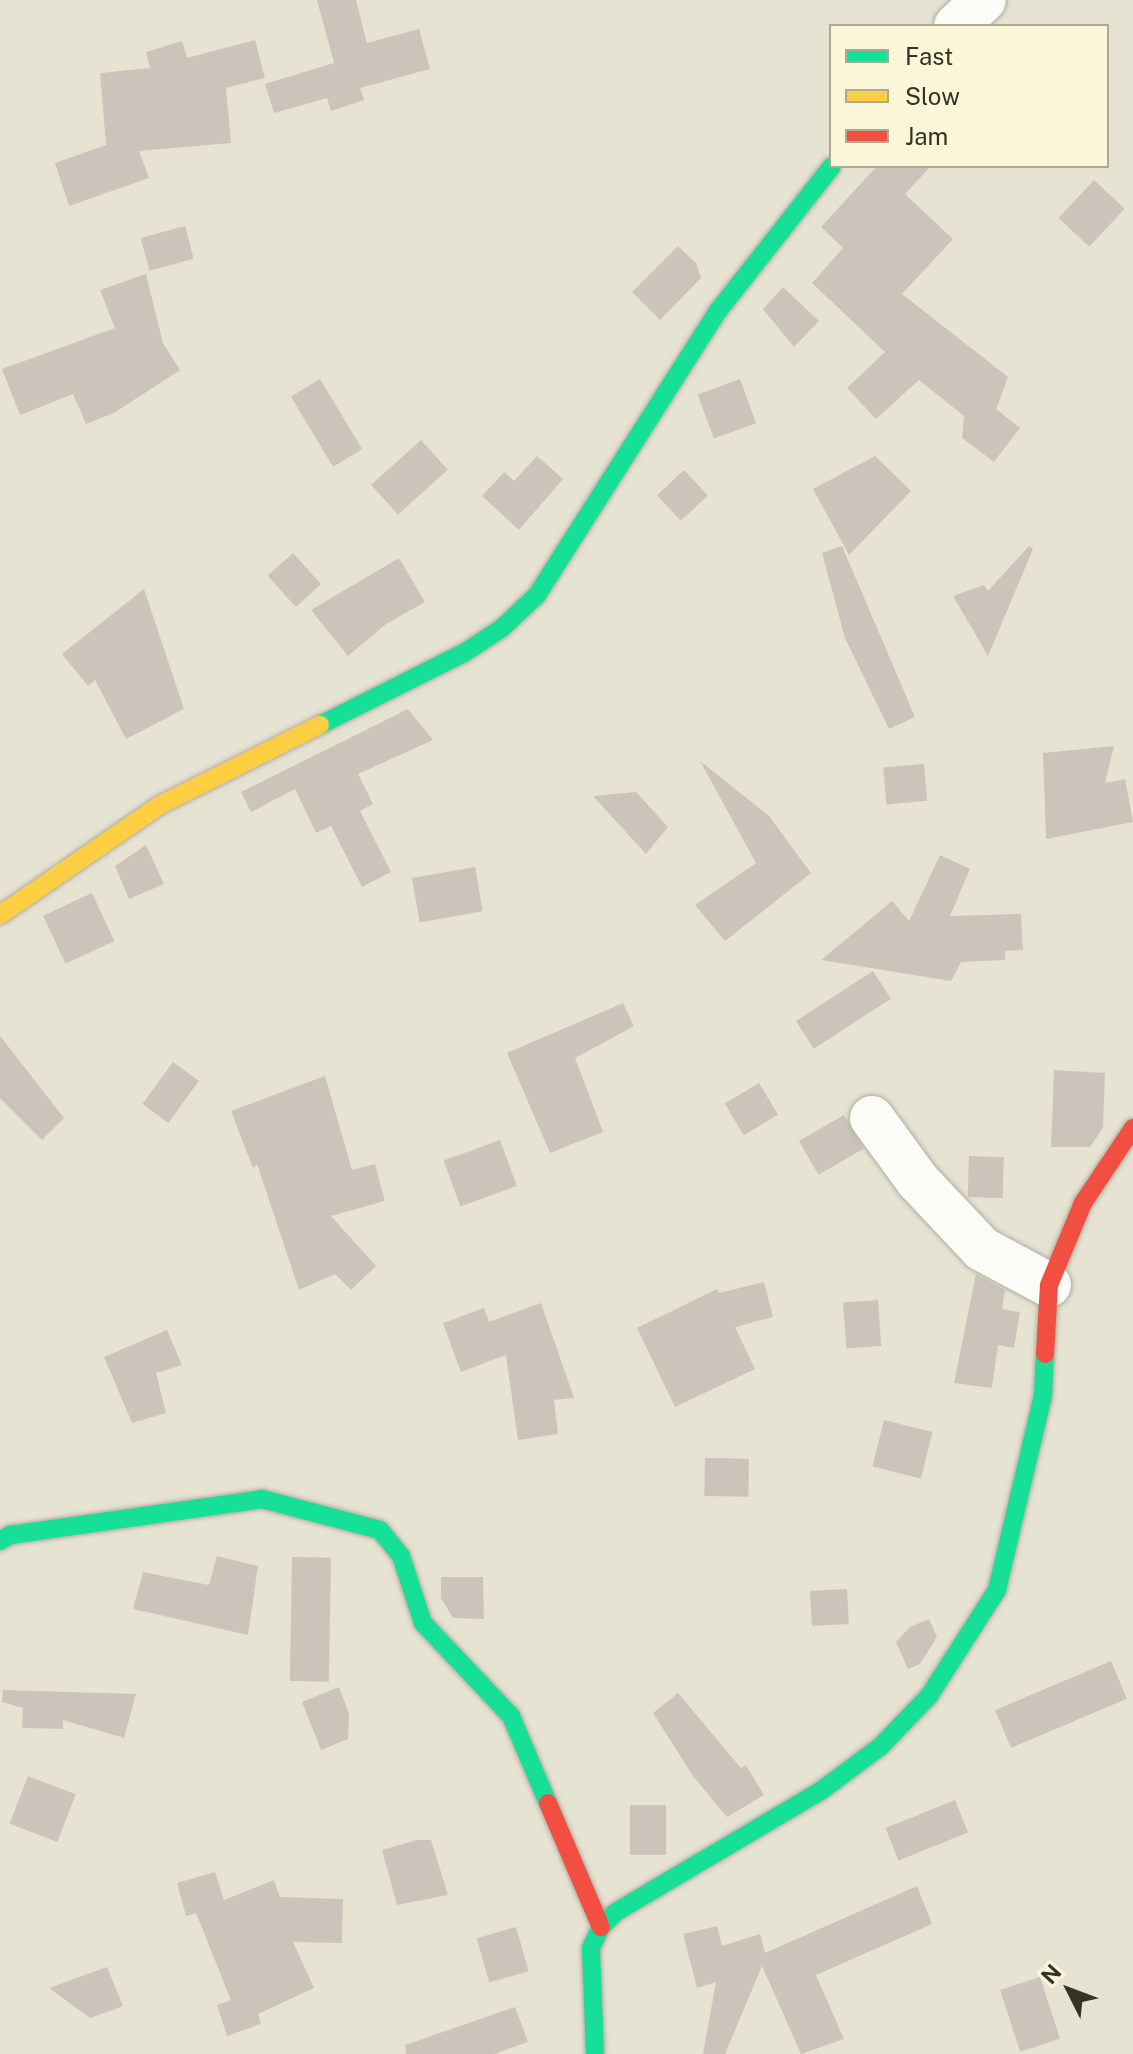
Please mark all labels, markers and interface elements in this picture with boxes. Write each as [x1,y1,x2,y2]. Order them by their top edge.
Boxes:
legend [829,24,1109,168]
text: Fast [905,42,953,70]
text: Slow [905,82,960,110]
text: Jam [905,122,948,150]
north arrow [1029,1950,1109,2030]
text: N [1036,1959,1067,1989]

